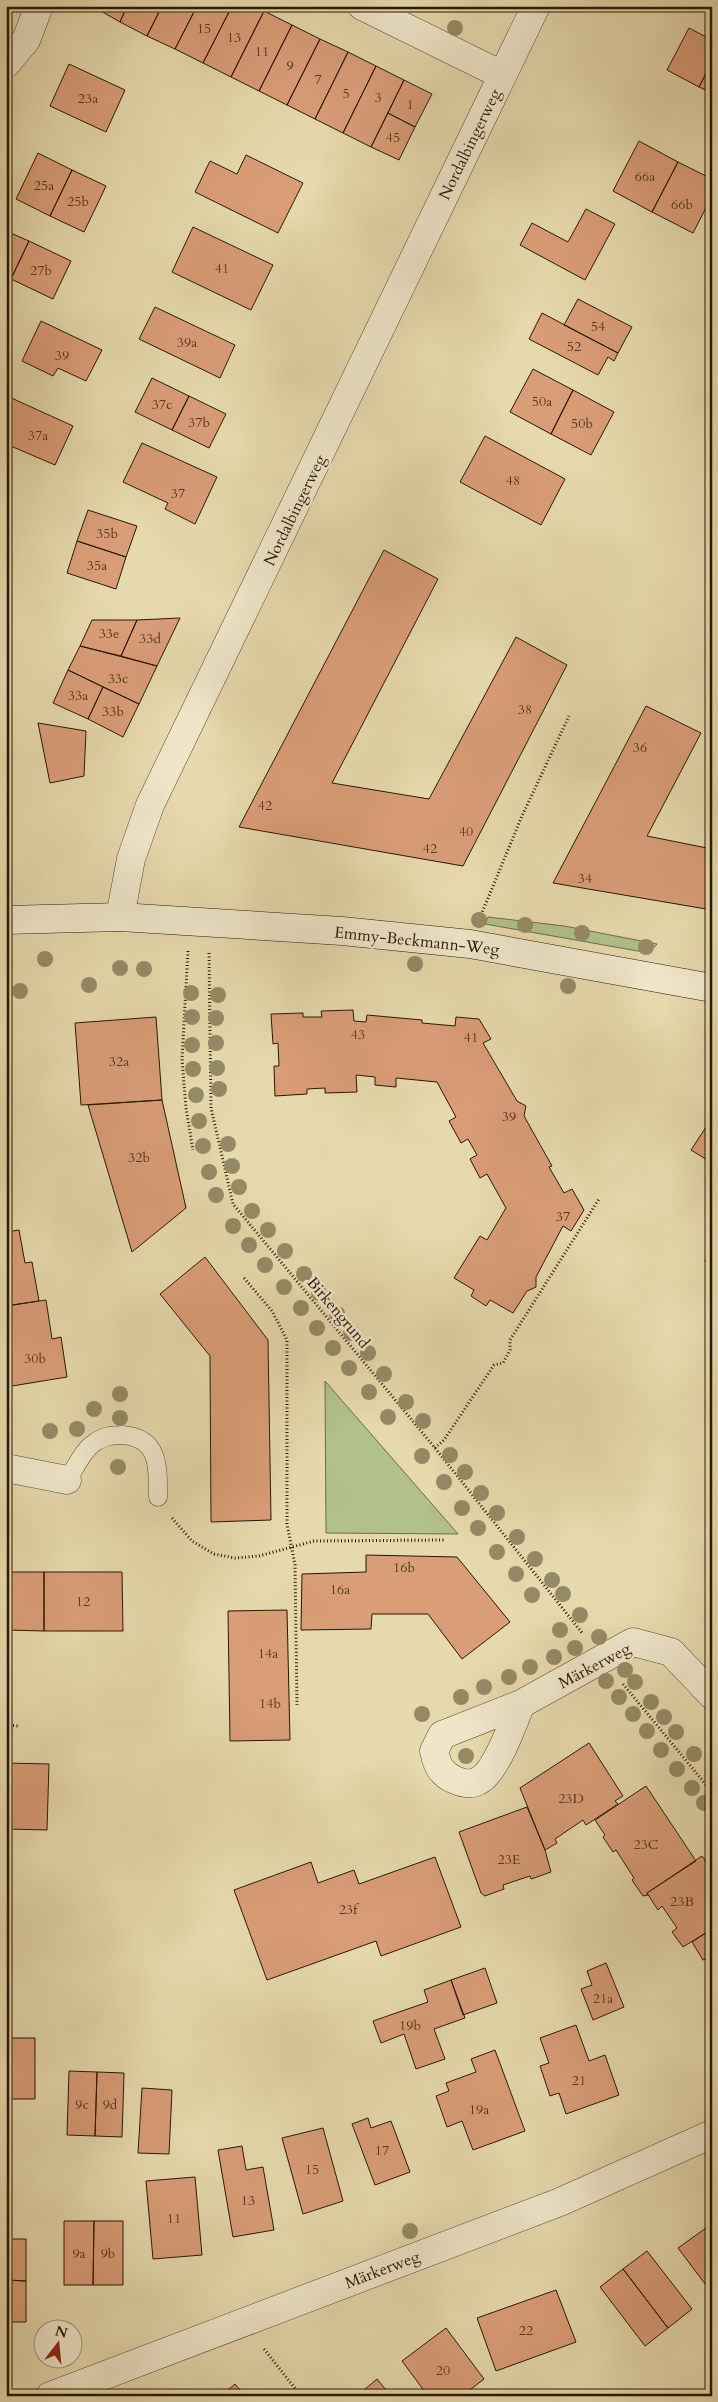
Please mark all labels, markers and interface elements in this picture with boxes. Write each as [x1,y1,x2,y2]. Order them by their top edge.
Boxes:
house number: 15 [197,19,211,38]
house number: 13 [227,28,241,47]
house number: 11 [255,42,269,61]
house number: 9 [286,56,294,75]
house number: 7 [314,70,322,89]
house number: 5 [342,84,350,103]
street label: Nordalbingerweg [434,85,506,204]
house number: 3 [374,88,382,107]
house number: 23a [78,89,98,108]
house number: 1 [406,95,414,114]
house number: 45 [386,128,400,147]
house number: 66a [635,167,655,186]
house number: 25a [34,176,54,195]
house number: 25b [67,192,89,211]
house number: 66b [671,195,693,214]
house number: 41 [215,259,229,278]
house number: 27b [30,261,52,280]
house number: 54 [591,317,605,336]
house number: 39a [177,333,197,352]
house number: 52 [567,337,581,356]
house number: 39 [55,346,69,365]
house number: 50a [532,392,552,411]
house number: 37c [152,395,172,414]
house number: 37b [188,413,210,432]
house number: 50b [571,414,593,433]
house number: 37a [28,426,48,445]
street label: Nordalbingerweg [259,451,331,570]
house number: 48 [506,471,520,490]
house number: 37 [171,484,185,503]
house number: 35b [96,524,118,543]
house number: 35a [87,556,107,575]
house number: 33e [99,624,119,643]
house number: 33d [139,629,161,648]
house number: 33c [108,669,128,688]
house number: 33a [68,686,88,705]
house number: 38 [518,700,532,719]
house number: 33b [102,702,124,721]
house number: 36 [633,738,647,757]
house number: 42 [258,796,272,815]
house number: 40 [459,822,473,841]
house number: 42 [423,839,437,858]
house number: 34 [578,869,592,888]
street label: Emmy-Beckmann-Weg [333,921,501,961]
house number: 43 [351,1025,365,1044]
house number: 41 [464,1028,478,1047]
house number: 32a [109,1052,129,1071]
house number: 39 [502,1107,516,1126]
house number: 32b [128,1148,150,1167]
house number: 37 [556,1207,570,1226]
street label: Birkengrund [302,1272,375,1354]
house number: 30b [24,1349,46,1368]
house number: 16b [393,1558,415,1577]
house number: 16a [330,1580,350,1599]
house number: 12 [76,1592,90,1611]
street label: Märkerweg [555,1638,634,1694]
house number: 14a [258,1644,278,1663]
house number: 14b [259,1694,281,1713]
house number: 23D [558,1789,584,1808]
house number: 23C [633,1835,659,1854]
house number: 23E [498,1850,521,1869]
house number: 23B [670,1892,694,1911]
house number: 23f [339,1900,360,1919]
house number: 21a [593,1989,613,2008]
house number: 19b [399,2016,421,2035]
house number: 21 [572,2071,586,2090]
house number: 9c [75,2095,89,2114]
house number: 9d [103,2095,118,2114]
house number: 19a [469,2100,489,2119]
house number: 17 [375,2141,389,2160]
house number: 15 [305,2160,319,2179]
house number: 13 [241,2191,255,2210]
house number: 11 [167,2209,181,2228]
house number: 9a [72,2244,86,2263]
house number: 9b [101,2244,115,2263]
street label: Märkerweg [342,2246,423,2294]
north arrow [32,2320,82,2370]
text: N [53,2321,70,2343]
house number: 22 [519,2321,533,2340]
house number: 20 [436,2361,450,2380]

